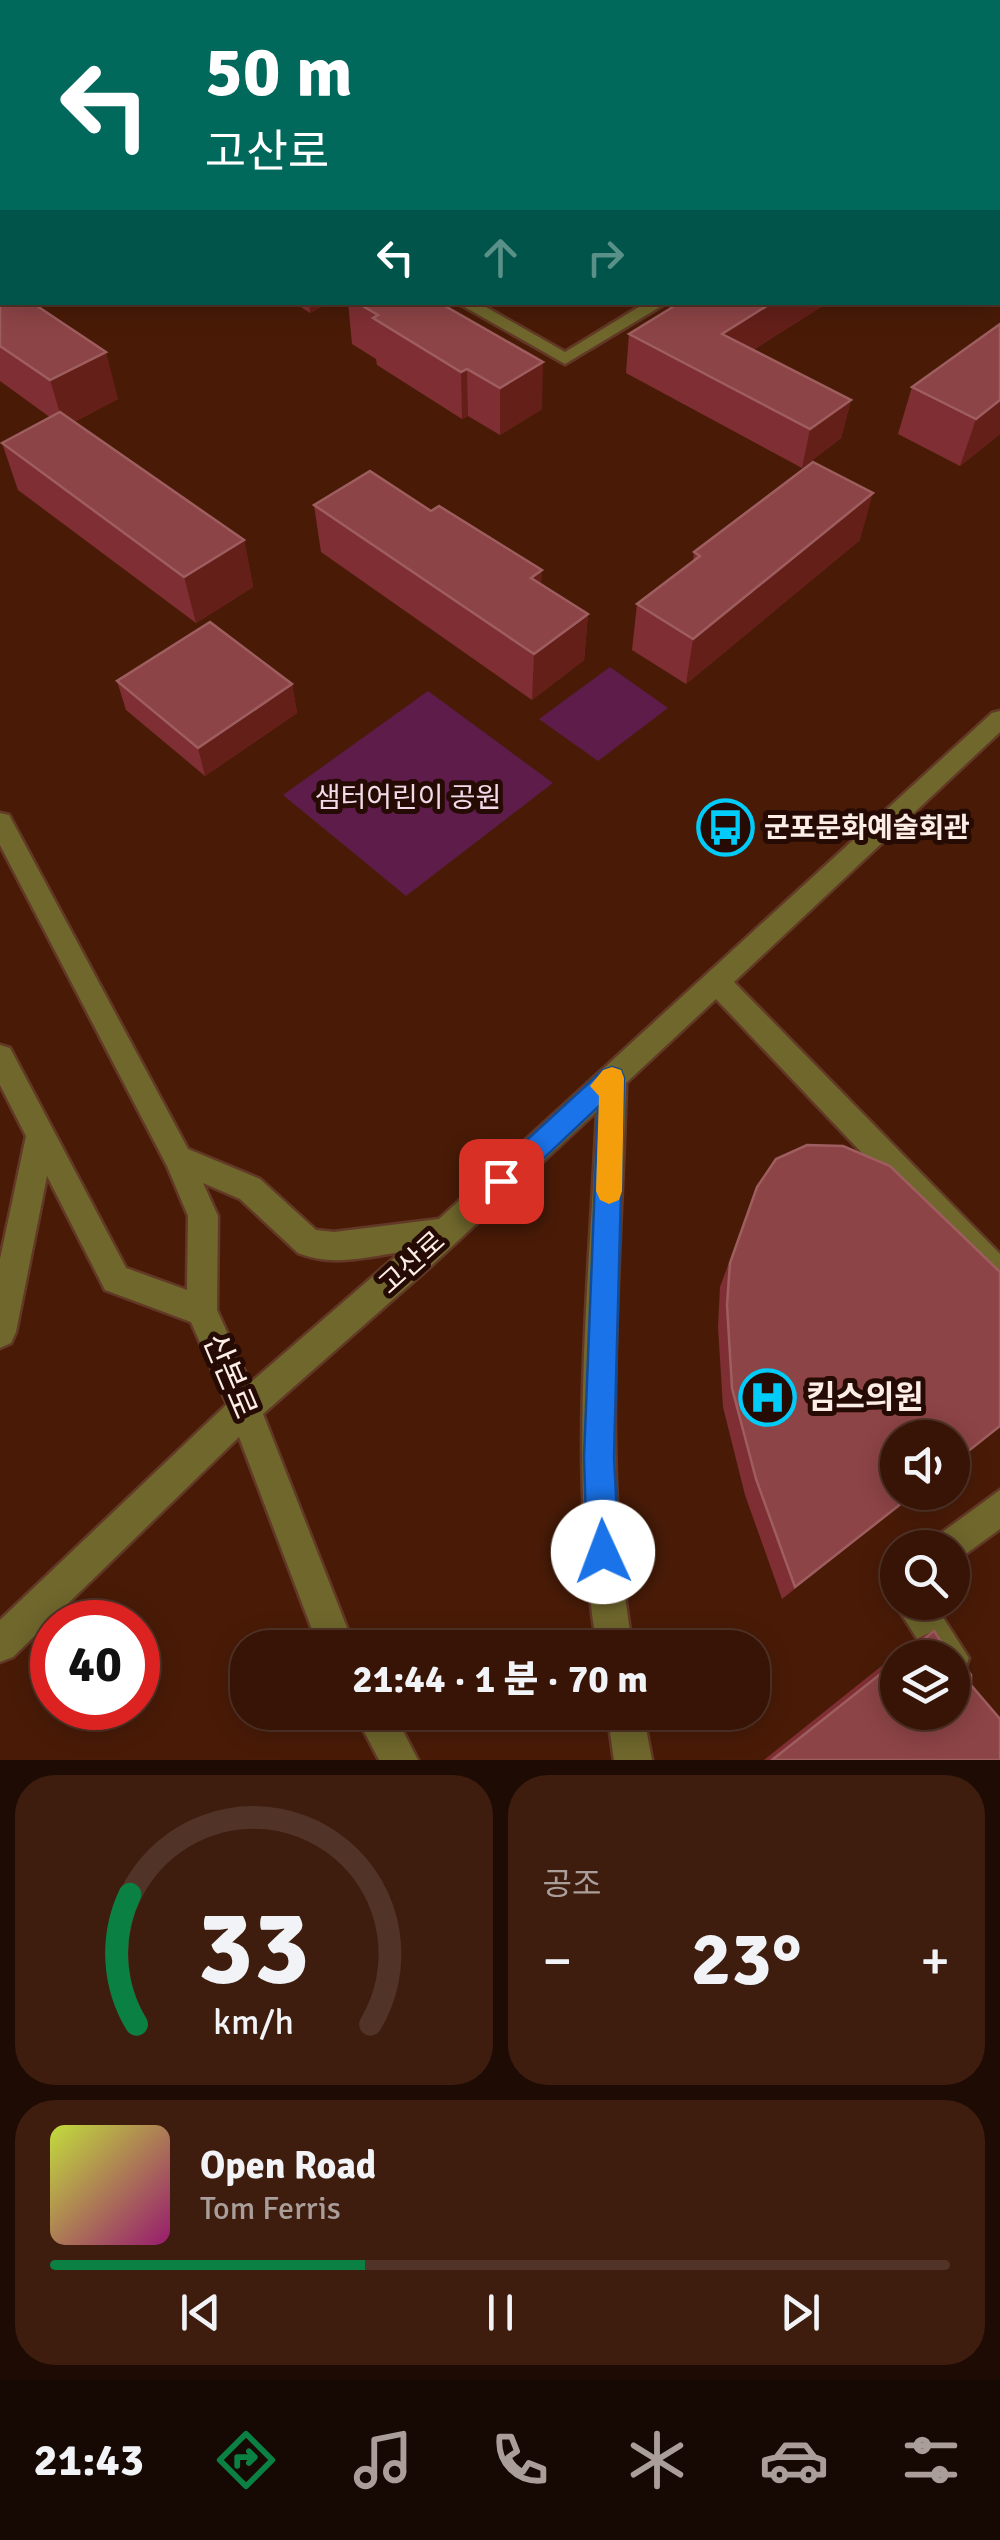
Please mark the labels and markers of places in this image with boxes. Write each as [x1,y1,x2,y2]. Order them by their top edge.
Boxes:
bus stop icon: 군포문화예술회관 [695,798,755,858]
place label: 군포문화예술회관 [764,811,970,845]
pin [459,1139,544,1224]
hospital icon: 킴스의원 [737,1367,797,1427]
place label: 킴스의원 [806,1378,924,1417]

